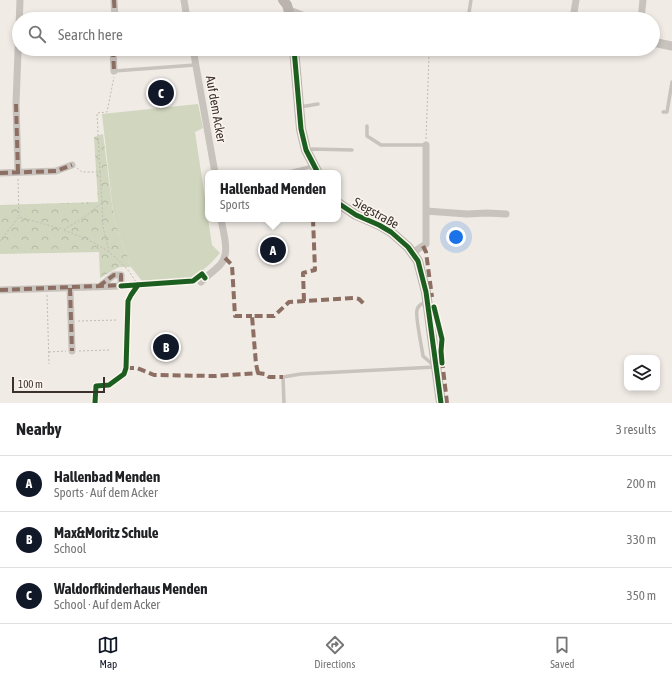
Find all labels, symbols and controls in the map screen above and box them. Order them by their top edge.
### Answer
search box [12,12,660,56]
icon: search [26,23,48,45]
text: Search here [58,26,123,43]
street label: Auf dem Acker [203,74,229,144]
pin: C [148,78,174,108]
popup [205,170,341,222]
text: Hallenbad Menden [220,180,326,197]
street label: Siegstraße [351,194,402,232]
text: Sports [220,197,250,212]
your location [446,227,466,247]
pin: A [260,235,286,265]
pin: B [153,332,179,362]
map controls [624,355,660,391]
button: layers [624,355,660,391]
scale bar [12,375,105,394]
text: 100 m [18,378,43,390]
text: Nearby [16,419,62,439]
text: 3 results [616,422,656,437]
text: Hallenbad Menden [54,468,160,485]
text: A [26,476,32,491]
text: 200 m [627,476,656,491]
text: Sports · Auf dem Acker [54,485,158,500]
text: Max&Moritz Schule [54,524,159,541]
text: B [26,532,32,547]
text: 330 m [627,532,656,547]
text: School [54,541,86,556]
text: Waldorfkinderhaus Menden [54,580,208,597]
text: C [26,588,32,603]
text: 350 m [627,588,656,603]
text: School · Auf dem Acker [54,597,160,612]
tab: Map [97,634,119,670]
tab: Directions [314,634,355,670]
tab: Saved [550,634,575,670]

